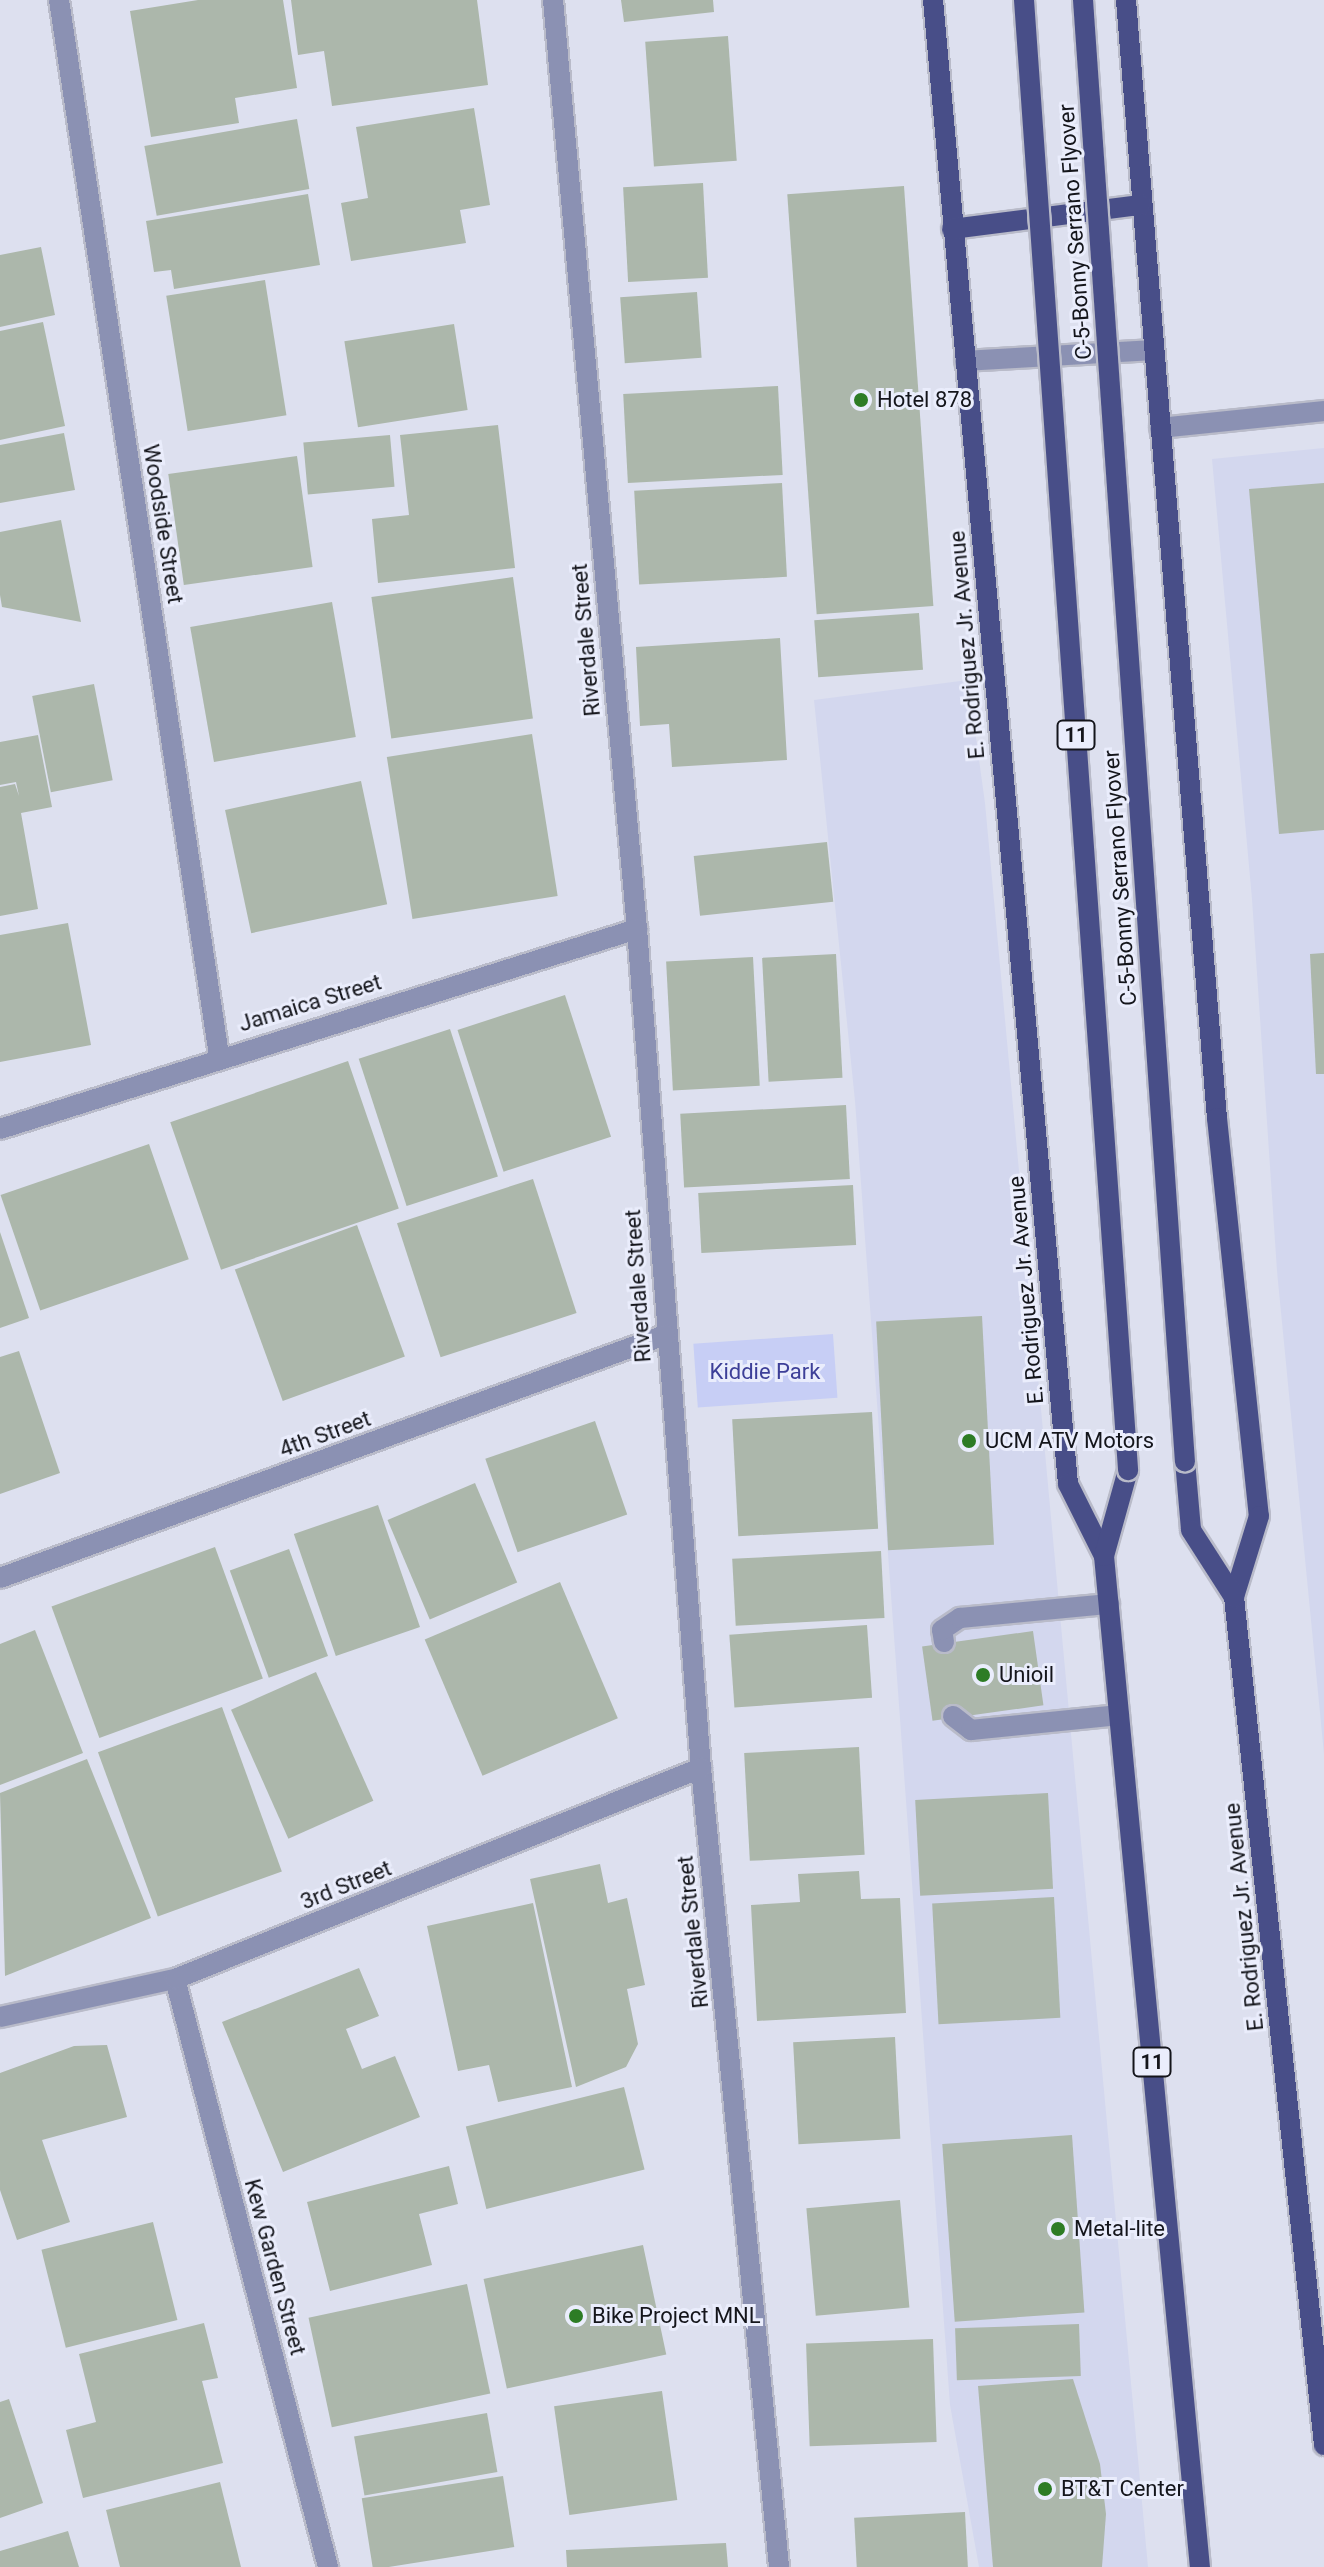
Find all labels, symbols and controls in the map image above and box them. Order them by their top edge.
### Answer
street label: C-5-Bonny Serrano Flyover [1053,103,1097,361]
place label: Hotel 878 [877,387,972,413]
marker: Hotel 878 [852,391,870,409]
street label: Woodside Street [137,442,189,606]
street label: E. Rodriguez Jr. Avenue [944,530,990,760]
street label: Riverdale Street [566,563,606,717]
road number: 11 [1056,719,1096,751]
street label: C-5-Bonny Serrano Flyover [1098,749,1142,1007]
street label: Jamaica Street [236,969,384,1037]
street label: E. Rodriguez Jr. Avenue [1003,1175,1049,1405]
street label: Riverdale Street [619,1209,657,1363]
park label: Kiddie Park [710,1359,820,1385]
street label: 4th Street [276,1405,374,1463]
place label: UCM ATV Motors [985,1428,1154,1454]
marker: UCM ATV Motors [960,1432,978,1450]
place label: Unioil [999,1662,1054,1688]
marker: Unioil [974,1666,992,1684]
street label: E. Rodriguez Jr. Avenue [1219,1802,1269,2032]
street label: Riverdale Street [672,1854,714,2010]
street label: 3rd Street [297,1855,395,1915]
road number: 11 [1132,2046,1172,2078]
street label: Kew Garden Street [239,2176,311,2358]
place label: Metal-lite [1074,2216,1165,2242]
marker: Metal-lite [1049,2220,1067,2238]
place label: Bike Project MNL [592,2303,761,2329]
marker: Bike Project MNL [567,2307,585,2325]
place label: BT&T Center [1061,2476,1184,2502]
marker: BT&T Center [1036,2480,1054,2498]

